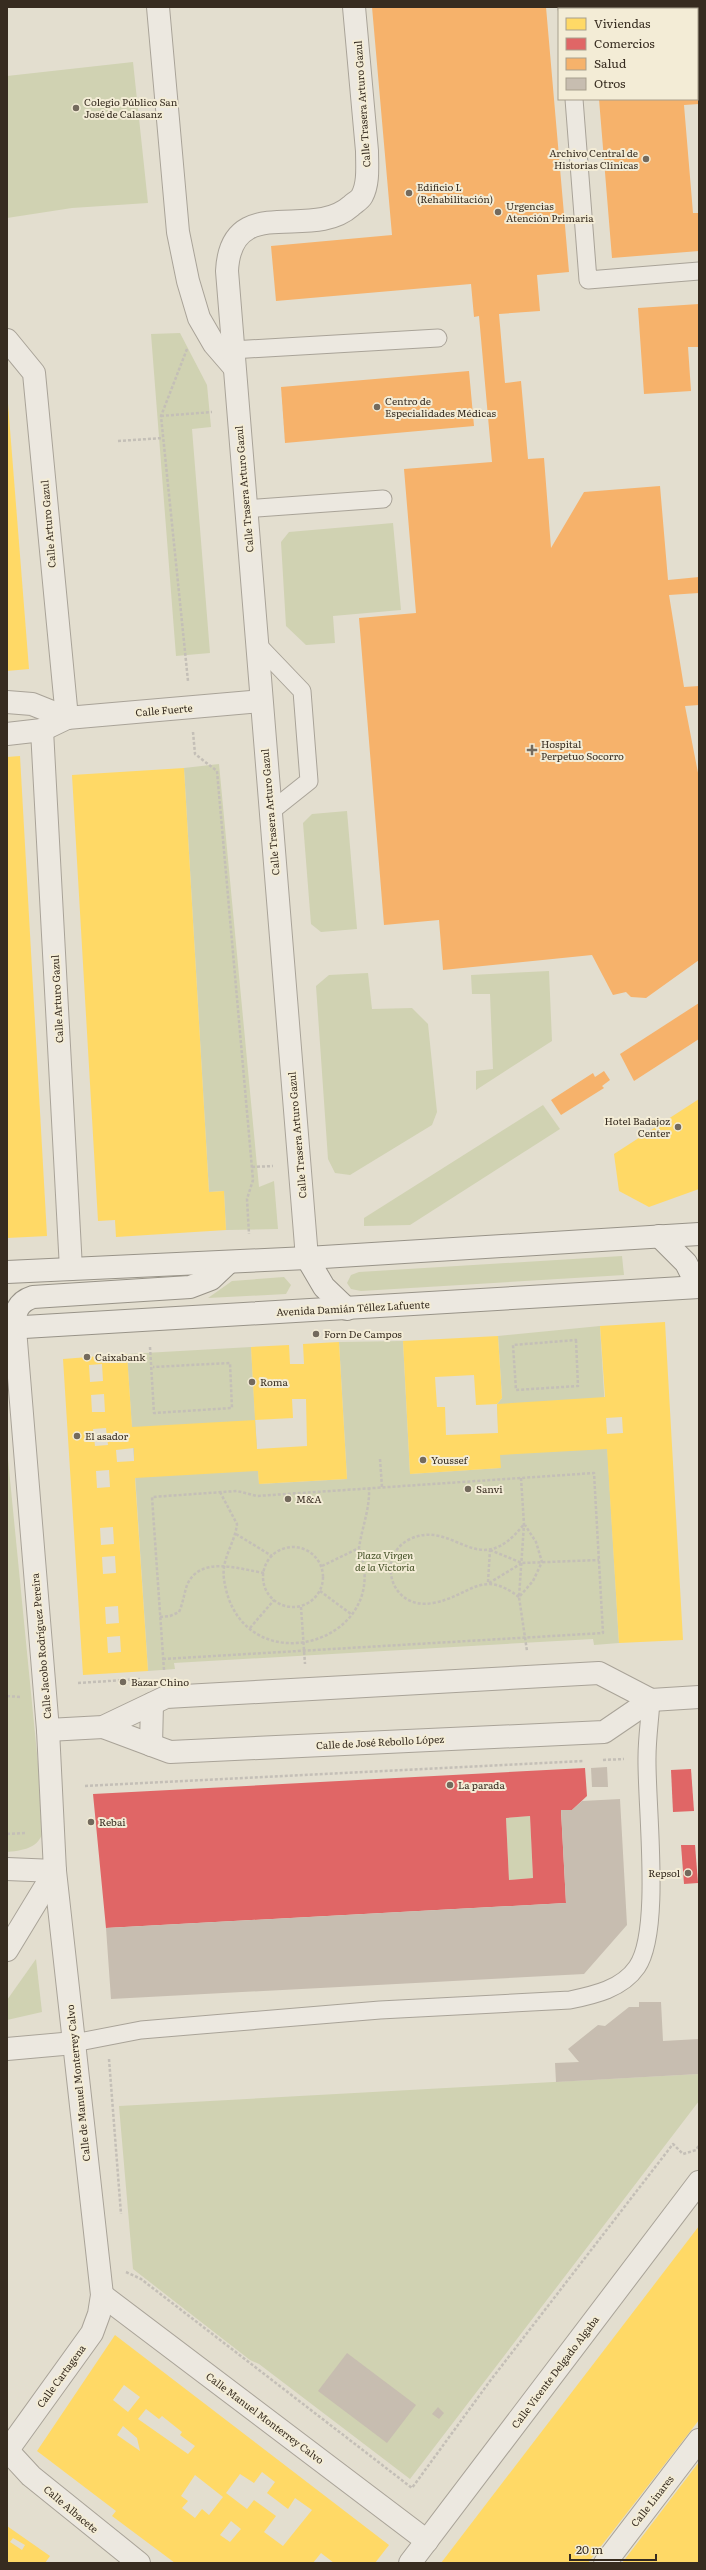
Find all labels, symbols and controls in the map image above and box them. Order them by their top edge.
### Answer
legend [558,8,698,100]
text: Viviendas [594,14,651,32]
text: Comercios [594,34,655,52]
street label: Calle Trasera Arturo Gazul [350,39,373,168]
text: Salud [594,54,627,72]
text: Otros [594,74,626,92]
place label: Colegio Público San José de Calasanz [84,94,178,121]
marker: Colegio Público San José de Calasanz [71,103,81,113]
place label: Archivo Central de Historias Clínicas [549,145,638,172]
marker: Archivo Central de Historias Clínicas [641,154,651,164]
place label: Edificio L (Rehabilitación) [417,179,493,206]
marker: Edificio L (Rehabilitación) [404,188,414,198]
place label: Urgencias Atención Primaria [506,198,594,225]
marker: Urgencias Atención Primaria [493,207,503,217]
place label: Centro de Especialidades Médicas [385,393,496,420]
marker: Centro de Especialidades Médicas [372,402,382,412]
street label: Calle Trasera Arturo Gazul [230,424,257,553]
street label: Calle Arturo Gazul [36,479,59,569]
street label: Calle Fuerte [135,700,193,719]
place label: Hospital Perpetuo Socorro [541,736,624,763]
marker: Hospital Perpetuo Socorro [526,744,538,756]
street label: Calle Trasera Arturo Gazul [256,747,283,876]
street label: Calle Arturo Gazul [47,954,66,1043]
street label: Calle Trasera Arturo Gazul [283,1070,310,1199]
place label: Hotel Badajoz Center [605,1113,670,1140]
marker: Hotel Badajoz Center [673,1122,683,1132]
street label: Avenida Damián Téllez Lafuente [276,1296,430,1319]
place label: Forn De Campos [324,1326,402,1341]
marker: Forn De Campos [311,1329,321,1339]
place label: Caixabank [95,1349,146,1364]
marker: Caixabank [82,1352,92,1362]
place label: Roma [260,1374,288,1389]
marker: Roma [247,1377,257,1387]
place label: El asador [85,1428,129,1443]
marker: El asador [72,1431,82,1441]
place label: Youssef [431,1452,469,1467]
marker: Youssef [418,1455,428,1465]
place label: Sanvi [476,1481,503,1496]
marker: Sanvi [463,1484,473,1494]
place label: M&A [296,1491,322,1506]
marker: M&A [283,1494,293,1504]
park label: Plaza Virgen de la Victoria [355,1547,415,1574]
street label: Calle Jacobo Rodríguez Pereira [27,1572,54,1720]
place label: Bazar Chino [131,1674,189,1689]
marker: Bazar Chino [118,1677,128,1687]
street label: Calle de José Rebollo López [316,1731,445,1752]
place label: La parada [458,1777,505,1792]
marker: La parada [445,1780,455,1790]
place label: Rebai [99,1814,126,1829]
marker: Rebai [86,1817,96,1827]
place label: Repsol [648,1865,681,1880]
marker: Repsol [683,1868,693,1878]
street label: Calle de Manuel Monterrey Calvo [62,2004,93,2162]
street label: Calle Vicente Delgado Algaba [507,2312,602,2431]
street label: Calle Cartagena [33,2341,89,2410]
street label: Calle Manuel Monterrey Calvo [203,2368,328,2467]
street label: Calle Linares [627,2471,677,2530]
street label: Calle Albacete [41,2481,102,2536]
scale bar [570,2536,656,2562]
text: 20 m [576,2540,603,2558]

